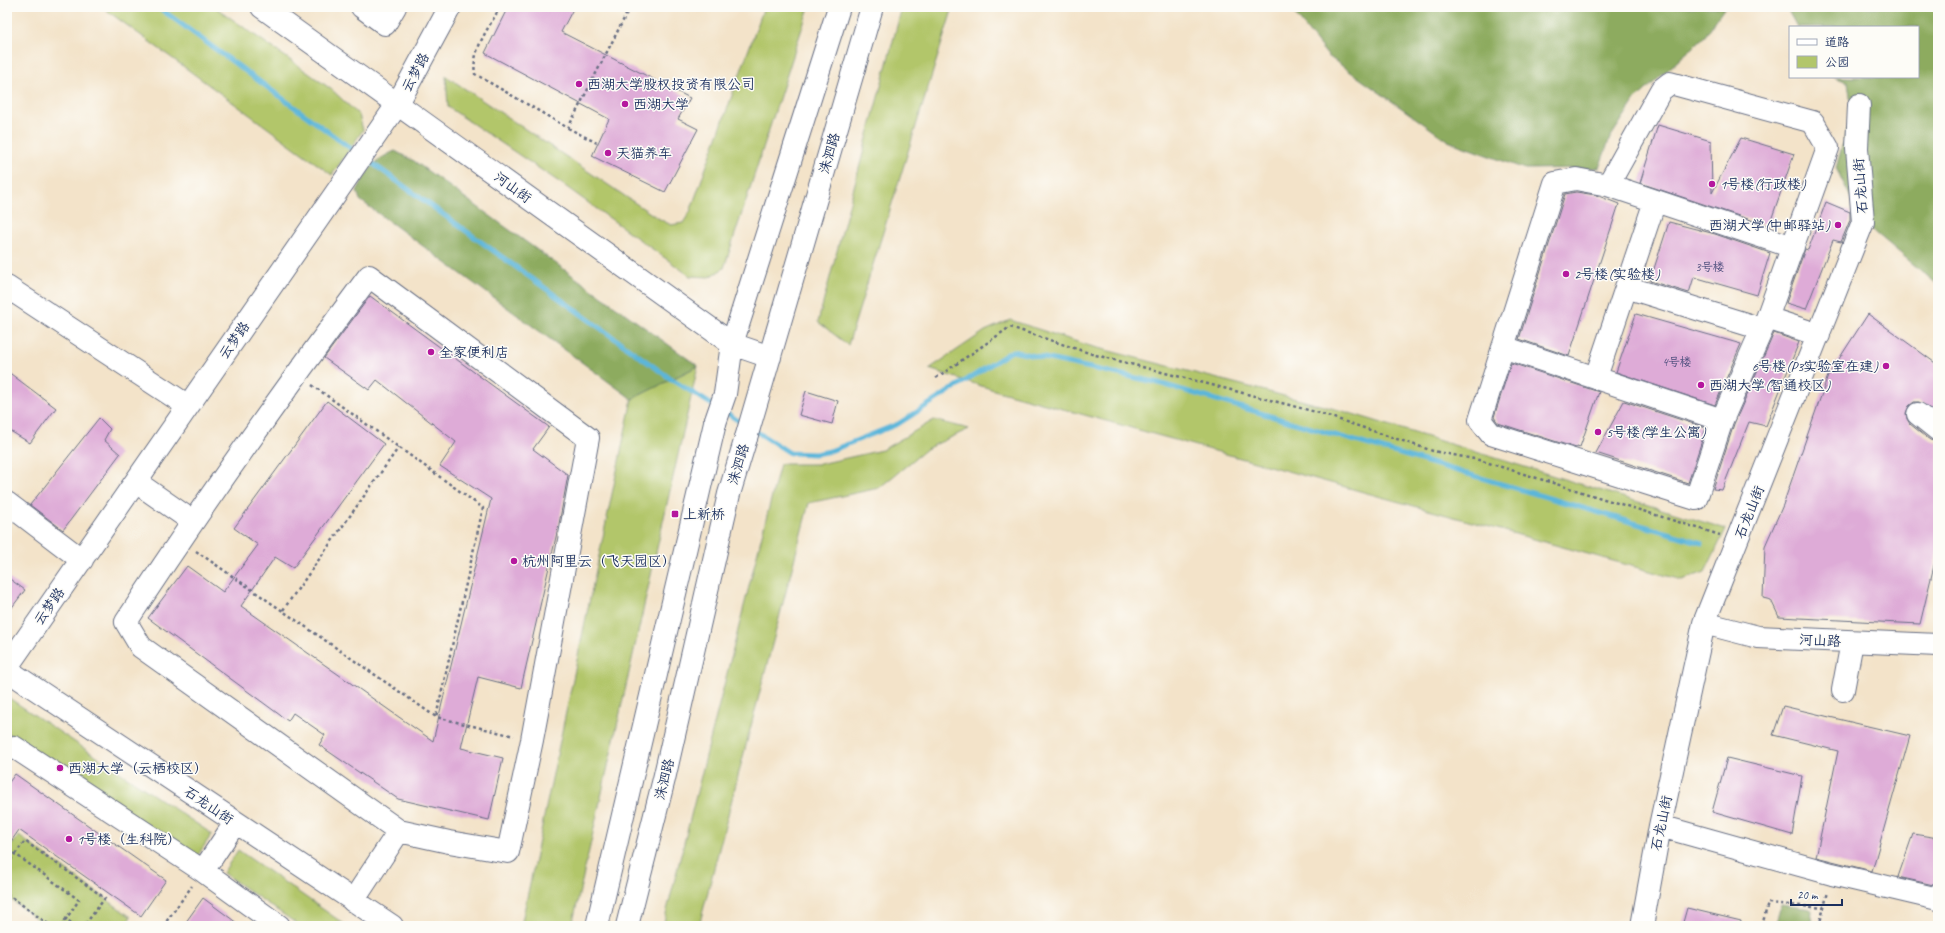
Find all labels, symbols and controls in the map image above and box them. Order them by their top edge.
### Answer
legend [1789,26,1919,78]
text: 道路 [1825,34,1849,50]
street label: 云梦路 [398,50,433,95]
text: 公园 [1825,54,1849,70]
place label: 西湖大学股权投资有限公司 [587,76,755,93]
marker: 西湖大学股权投资有限公司 [574,79,584,89]
place label: 西湖大学 [633,96,689,113]
marker: 西湖大学 [620,99,630,109]
street label: 洙泗路 [816,131,843,176]
place label: 天猫养车 [616,145,672,162]
marker: 天猫养车 [603,148,613,158]
street label: 石龙山街 [1850,157,1871,214]
street label: 河山街 [491,168,535,207]
place label: 1号楼(行政楼) [1720,176,1807,193]
marker: 1号楼(行政楼) [1707,179,1717,189]
place label: 西湖大学(中邮驿站) [1709,217,1831,234]
marker: 西湖大学(中邮驿站) [1833,220,1843,230]
house number: 3号楼 [1695,259,1725,275]
place label: 2号楼(实验楼) [1574,266,1661,283]
marker: 2号楼(实验楼) [1561,269,1571,279]
street label: 云梦路 [215,318,253,362]
place label: 全家便利店 [439,344,509,361]
marker: 全家便利店 [426,347,436,357]
house number: 4号楼 [1662,354,1692,370]
place label: 6号楼(P3实验室在建) [1752,358,1879,375]
marker: 6号楼(P3实验室在建) [1881,361,1891,371]
place label: 西湖大学(智通校区) [1709,377,1832,394]
marker: 西湖大学(智通校区) [1696,380,1706,390]
place label: 5号楼(学生公寓) [1606,424,1707,441]
marker: 5号楼(学生公寓) [1593,427,1603,437]
street label: 洙泗路 [724,442,753,487]
street label: 石龙山街 [1731,483,1768,541]
place label: 上新桥 [683,506,725,523]
marker: 上新桥 [670,509,680,519]
place label: 杭州阿里云（飞天园区） [522,553,676,570]
marker: 杭州阿里云（飞天园区） [509,556,519,566]
street label: 云梦路 [30,584,68,628]
street label: 河山路 [1799,631,1841,650]
street label: 洙泗路 [651,757,678,802]
place label: 西湖大学（云栖校区） [68,760,208,777]
marker: 西湖大学（云栖校区） [55,763,65,773]
street label: 石龙山街 [181,783,237,828]
street label: 石龙山街 [1647,794,1676,852]
place label: 1号楼（生科院） [77,831,181,848]
marker: 1号楼（生科院） [64,834,74,844]
scale bar [1791,881,1842,907]
text: 20 m [1797,887,1819,903]

